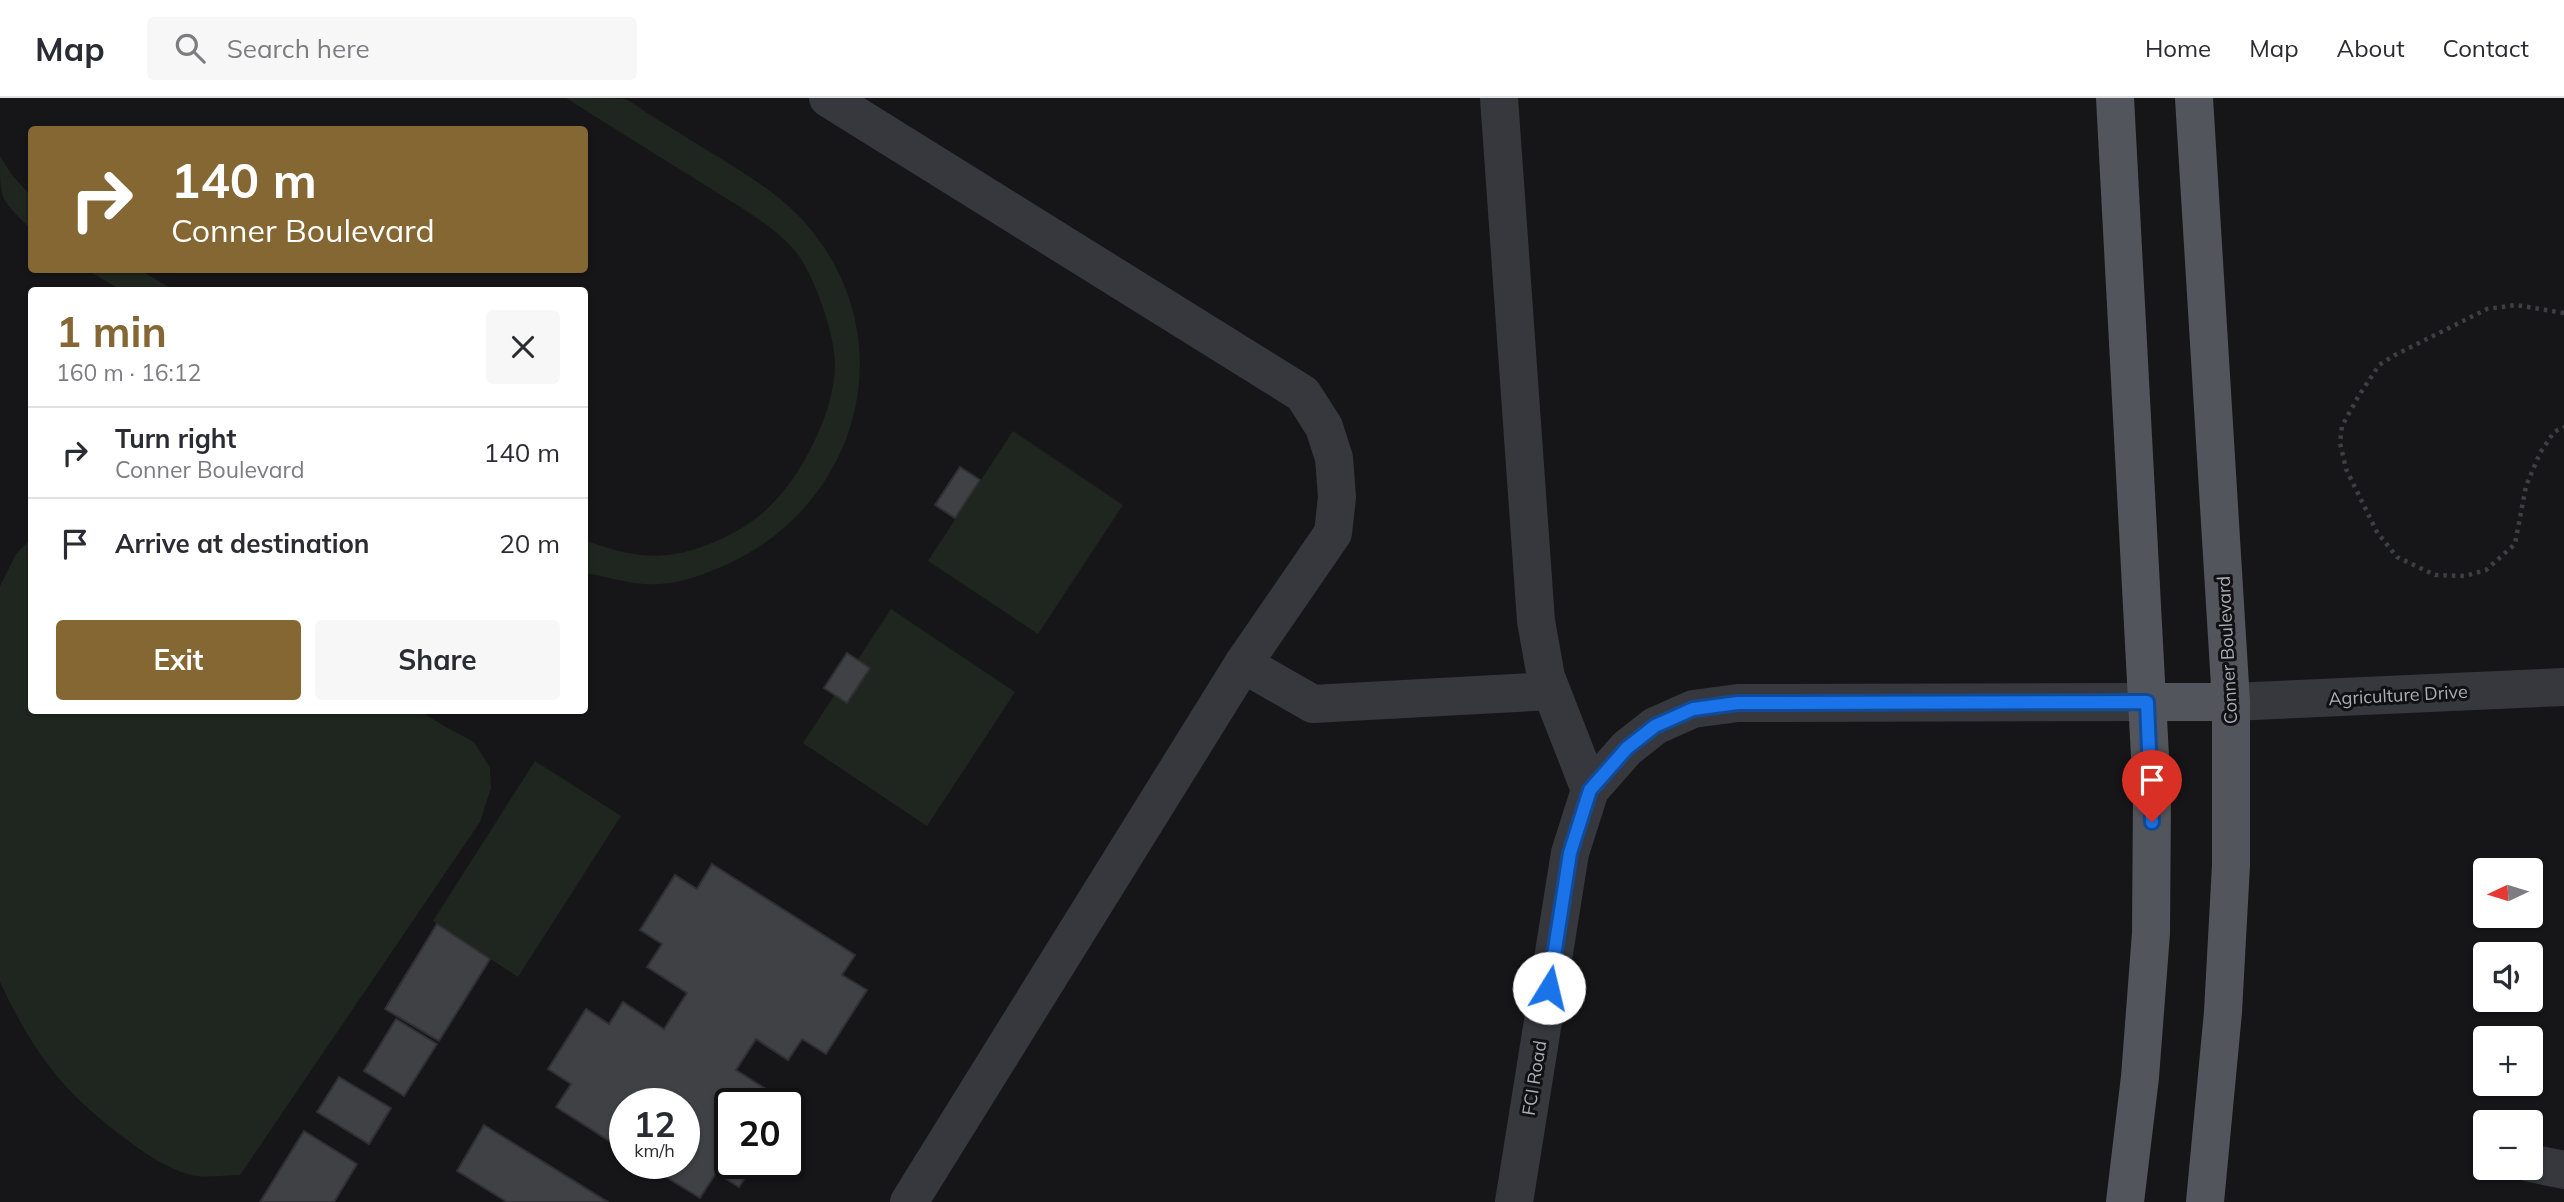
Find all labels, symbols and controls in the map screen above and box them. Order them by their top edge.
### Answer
search box [147,17,637,80]
text: Map [35,28,105,69]
icon: search [171,29,209,67]
text: Search here [227,32,370,65]
text: Home [2145,33,2211,63]
text: Map [2249,33,2299,63]
text: About [2337,33,2405,63]
text: Contact [2443,33,2529,63]
text: 140 m [171,149,317,210]
icon: right [56,154,147,245]
text: Conner Boulevard [171,210,435,250]
text: 1 min [56,305,167,358]
button: close [486,310,560,384]
text: 160 m · 16:12 [56,358,201,387]
text: Turn right [115,422,236,455]
icon: right [56,434,94,472]
text: 140 m [484,436,560,469]
text: Conner Boulevard [115,455,305,484]
icon: arrive [56,525,94,563]
text: Arrive at destination [115,527,370,560]
text: 20 m [499,527,560,560]
street label: Conner Boulevard [2212,575,2242,725]
button: Exit [56,620,301,700]
button: Share [315,620,560,700]
street label: Agriculture Drive [2328,680,2468,710]
pin [2122,750,2182,822]
icon: arrive [2133,761,2171,799]
north arrow [2473,858,2543,928]
map controls [2473,858,2543,1180]
button: sound [2473,942,2543,1012]
position arrow [1512,951,1586,1025]
button: + [2473,1026,2543,1096]
street label: FCI Road [1517,1039,1551,1117]
speed limit sign: 20 [714,1088,805,1179]
text: 12 [633,1102,676,1146]
button: − [2473,1110,2543,1180]
text: km/h [634,1139,675,1162]

